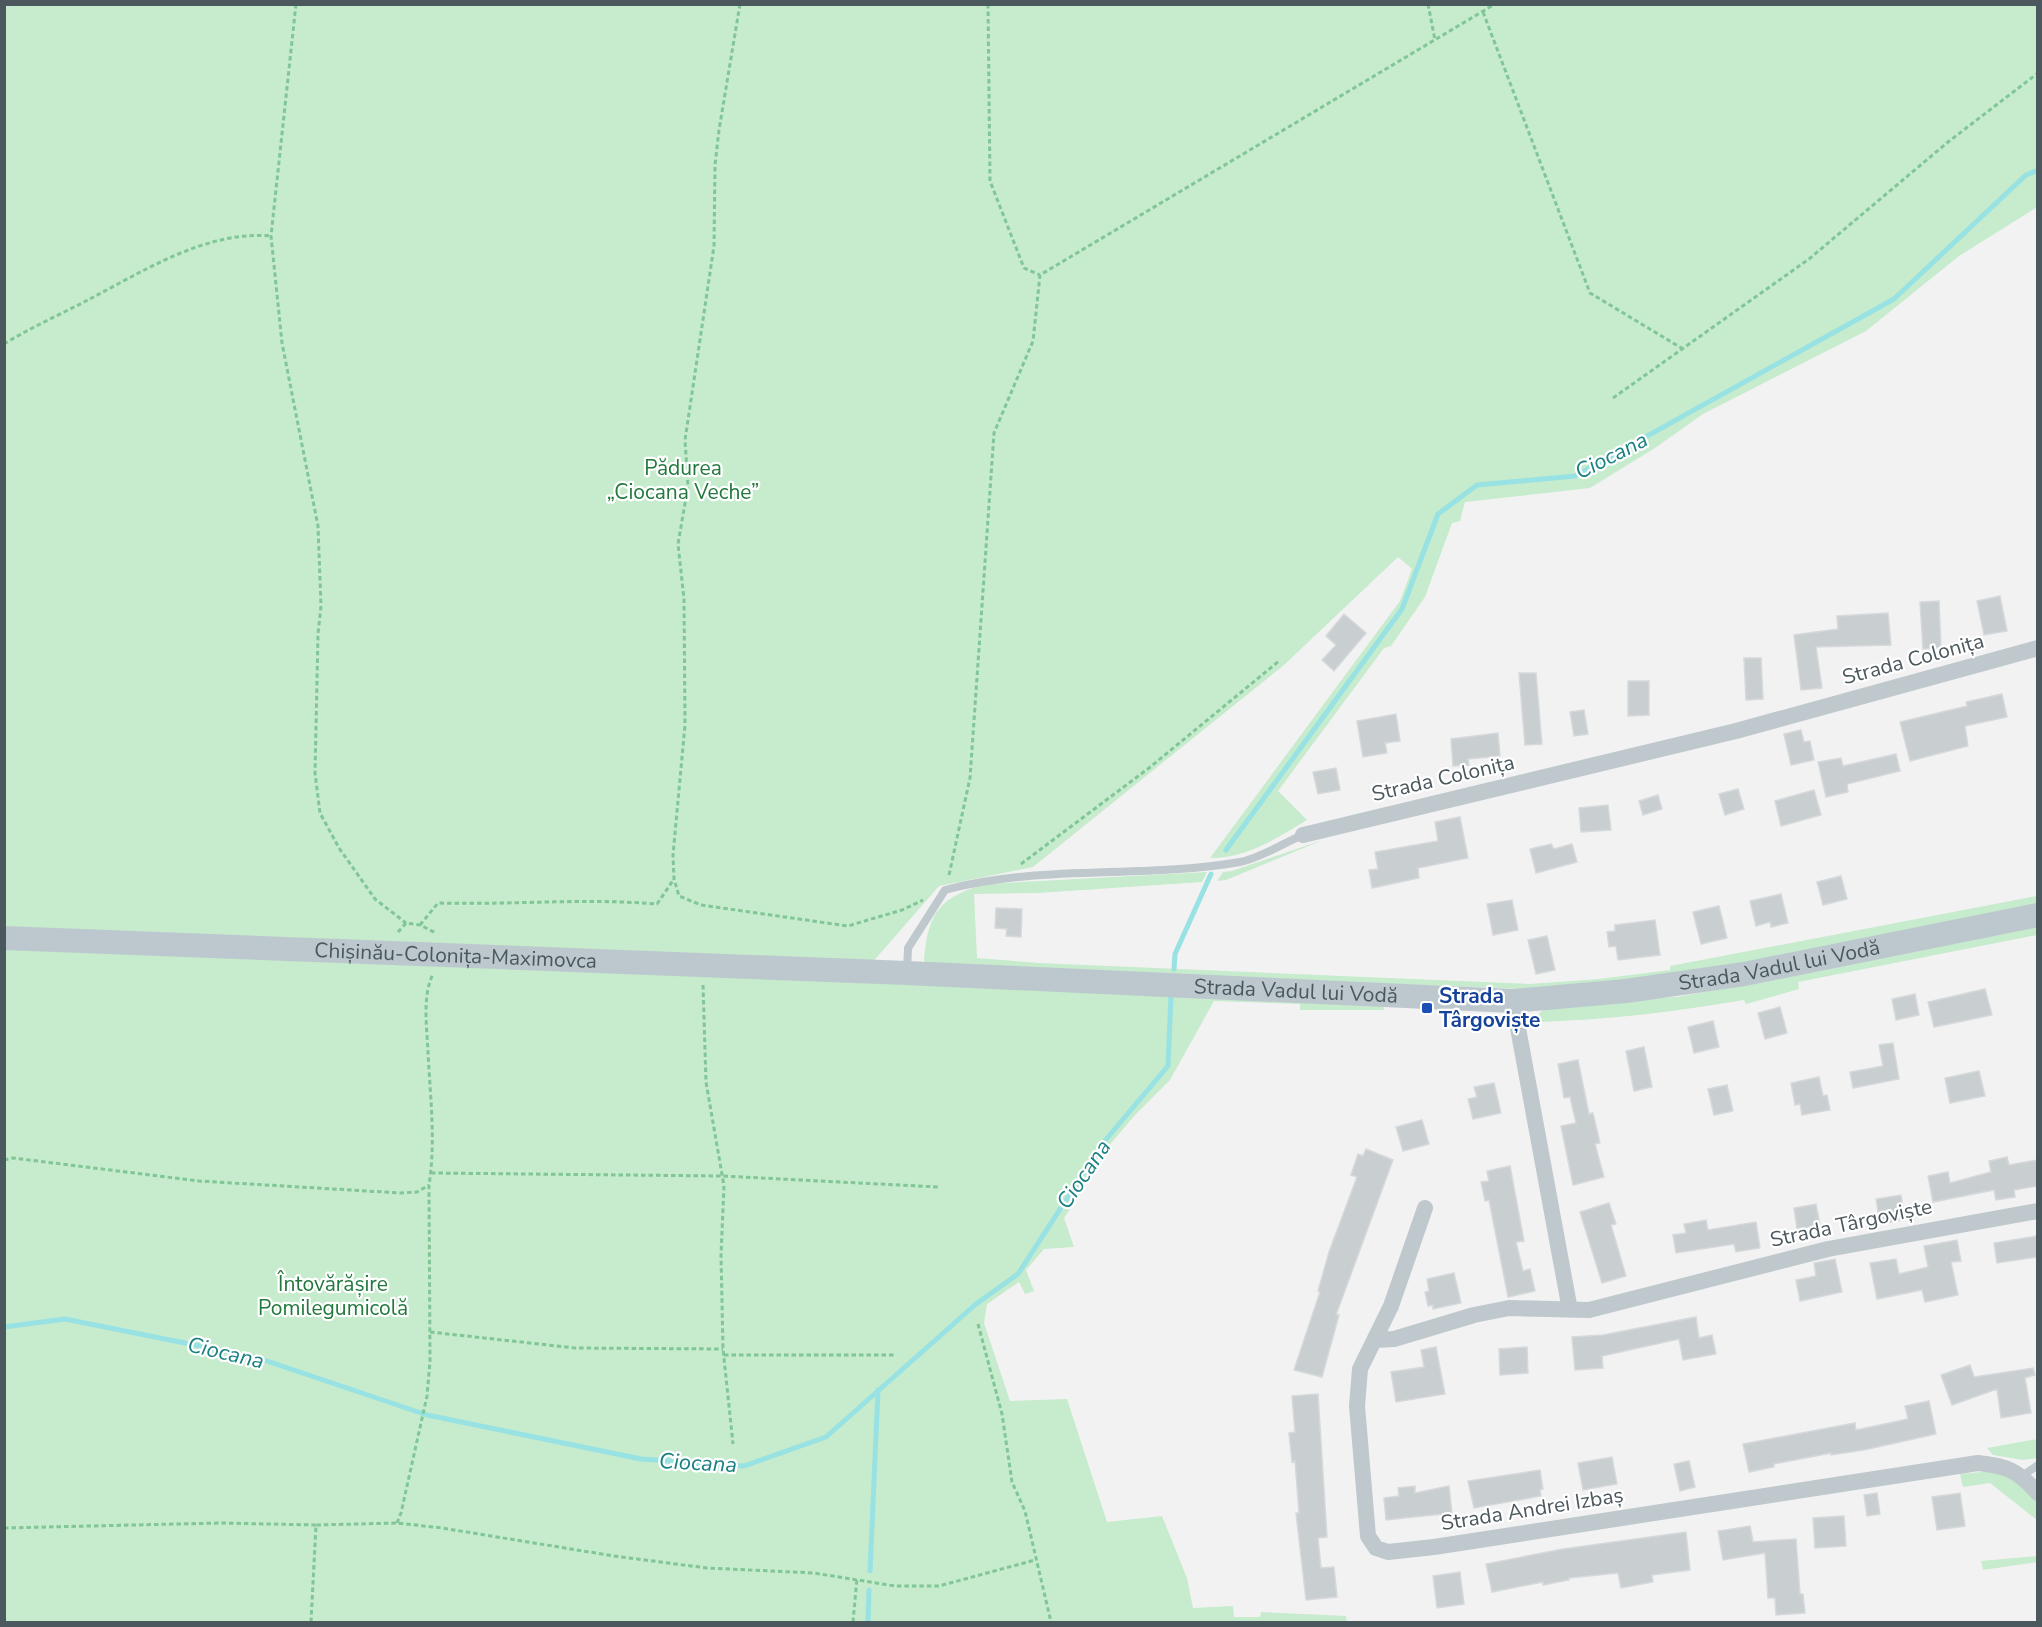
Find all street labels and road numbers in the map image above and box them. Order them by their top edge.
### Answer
street label: Strada Colonița [1839,627,1987,691]
street label: Strada Colonița [1369,748,1517,808]
street label: Strada Vadul lui Vodă [1677,933,1882,997]
street label: Chișinău-Colonița-Maximovca [314,936,598,975]
street label: Strada Vadul lui Vodă [1193,972,1399,1010]
street label: Strada Târgoviște [1767,1192,1935,1254]
street label: Strada Andrei Izbaș [1439,1481,1625,1537]

